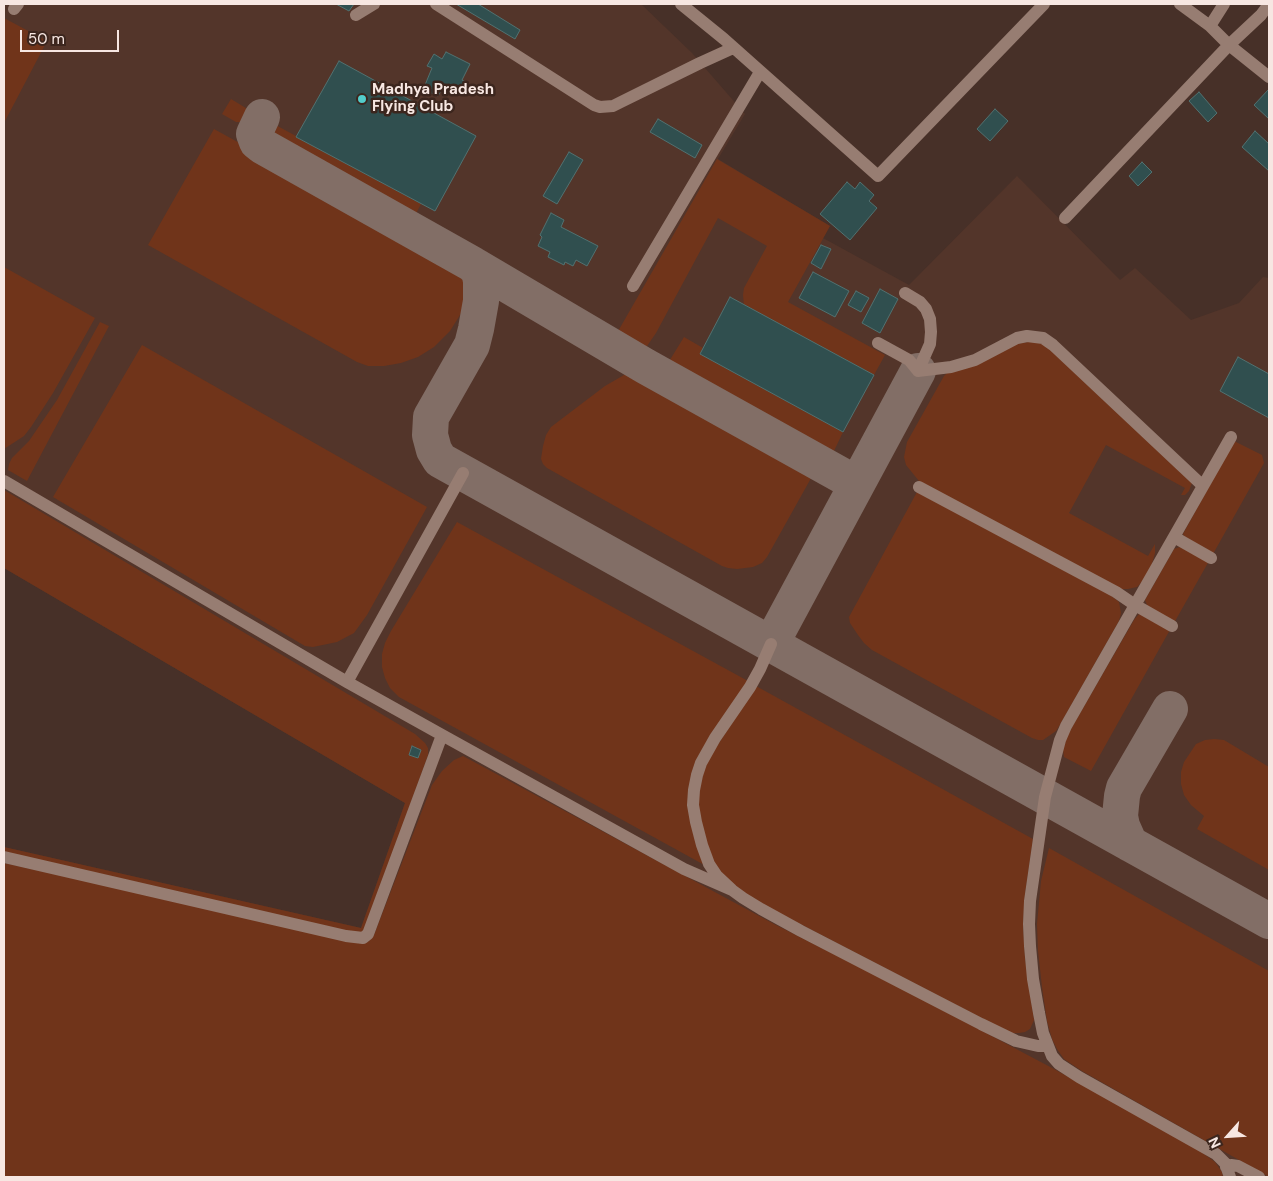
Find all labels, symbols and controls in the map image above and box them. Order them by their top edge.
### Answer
scale bar [22,20,121,52]
text: 50 m [28,29,65,49]
place label: Madhya Pradesh Flying Club [372,81,494,116]
marker: Madhya Pradesh Flying Club [356,93,368,105]
north arrow [1203,1111,1253,1161]
text: N [1204,1134,1225,1151]

